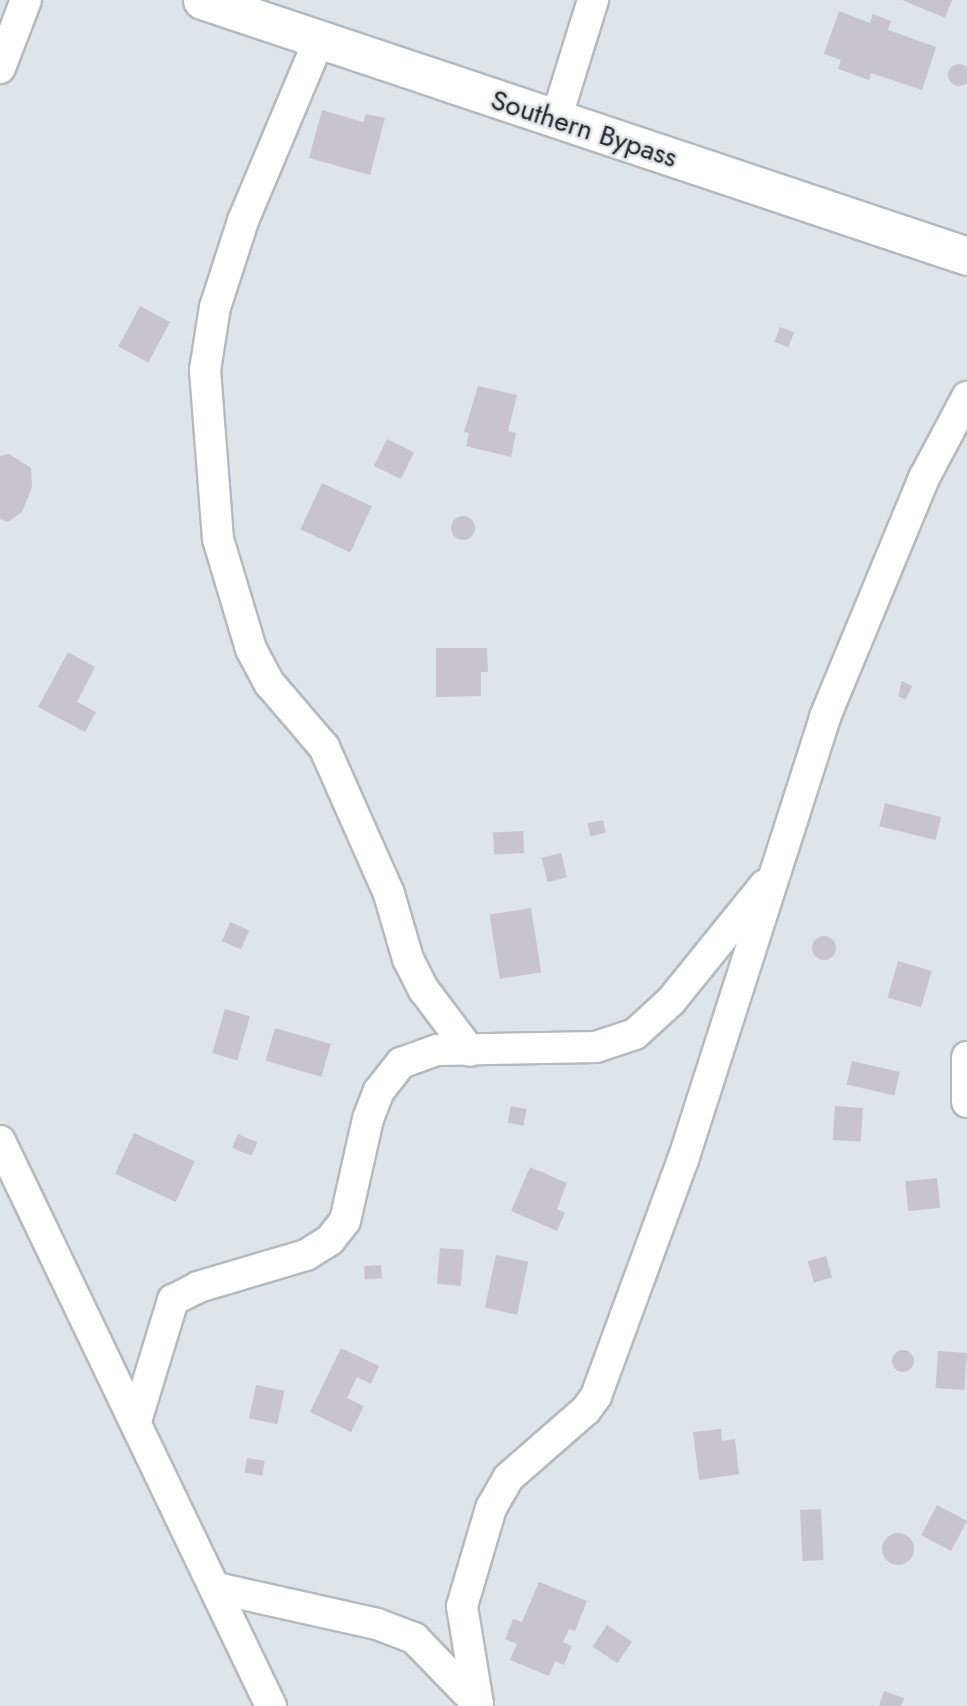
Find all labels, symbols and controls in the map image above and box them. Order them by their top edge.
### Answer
street label: Southern Bypass [487,83,681,175]

